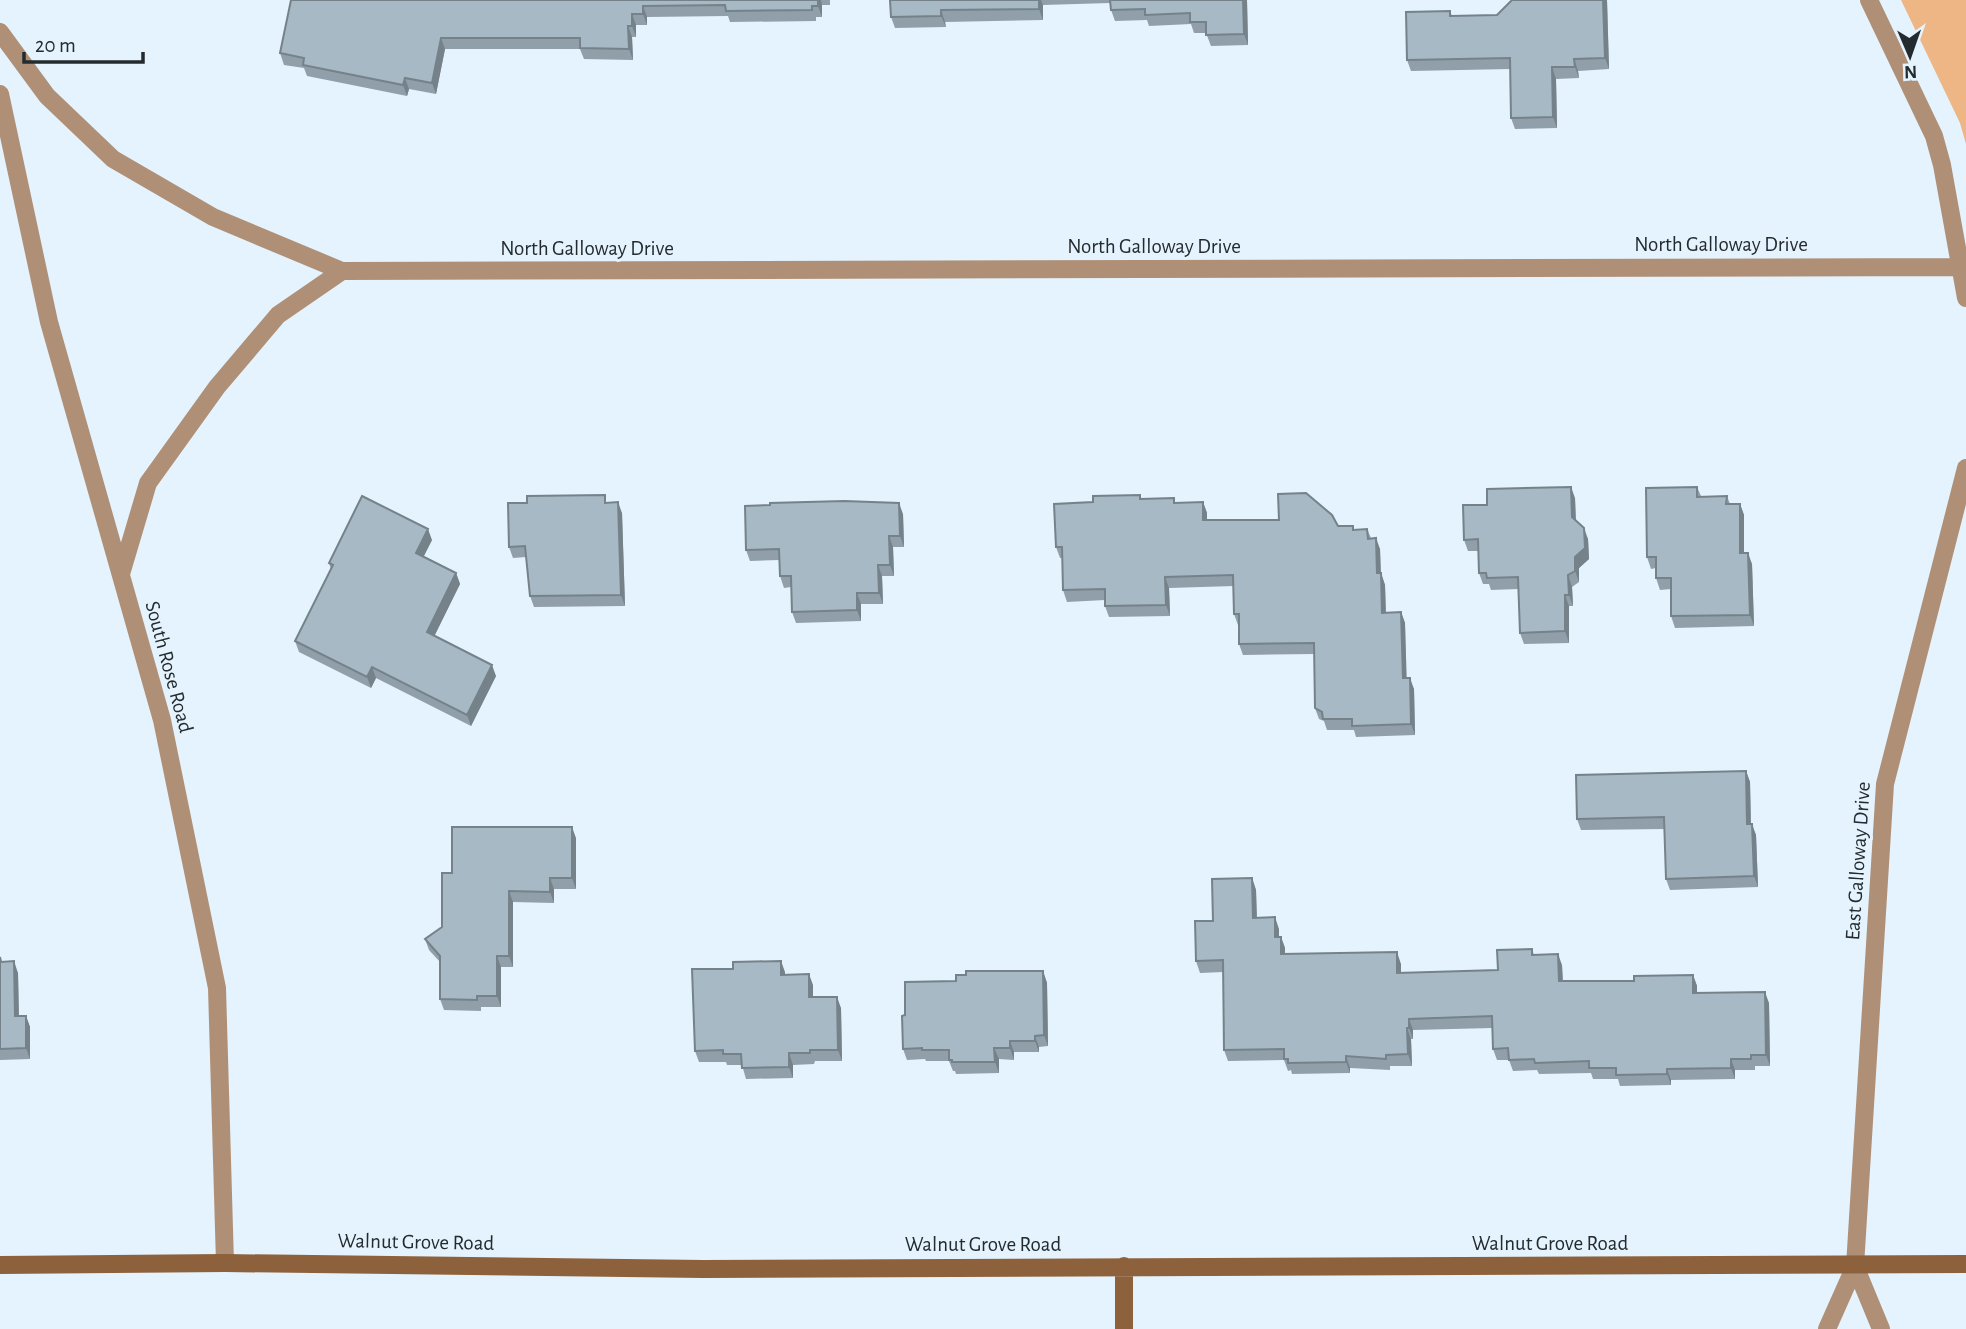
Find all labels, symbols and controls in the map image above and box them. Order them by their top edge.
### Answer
scale bar [24,21,144,65]
north arrow [1875,21,1945,91]
text: 20 m [35,35,76,56]
text: N [1904,62,1917,81]
street label: North Galloway Drive [1634,234,1808,255]
street label: North Galloway Drive [1067,236,1241,257]
street label: North Galloway Drive [500,238,674,259]
street label: South Rose Road [141,599,197,735]
street label: East Galloway Drive [1842,781,1874,941]
street label: Walnut Grove Road [337,1230,495,1254]
street label: Walnut Grove Road [1472,1233,1628,1254]
street label: Walnut Grove Road [905,1234,1061,1255]

